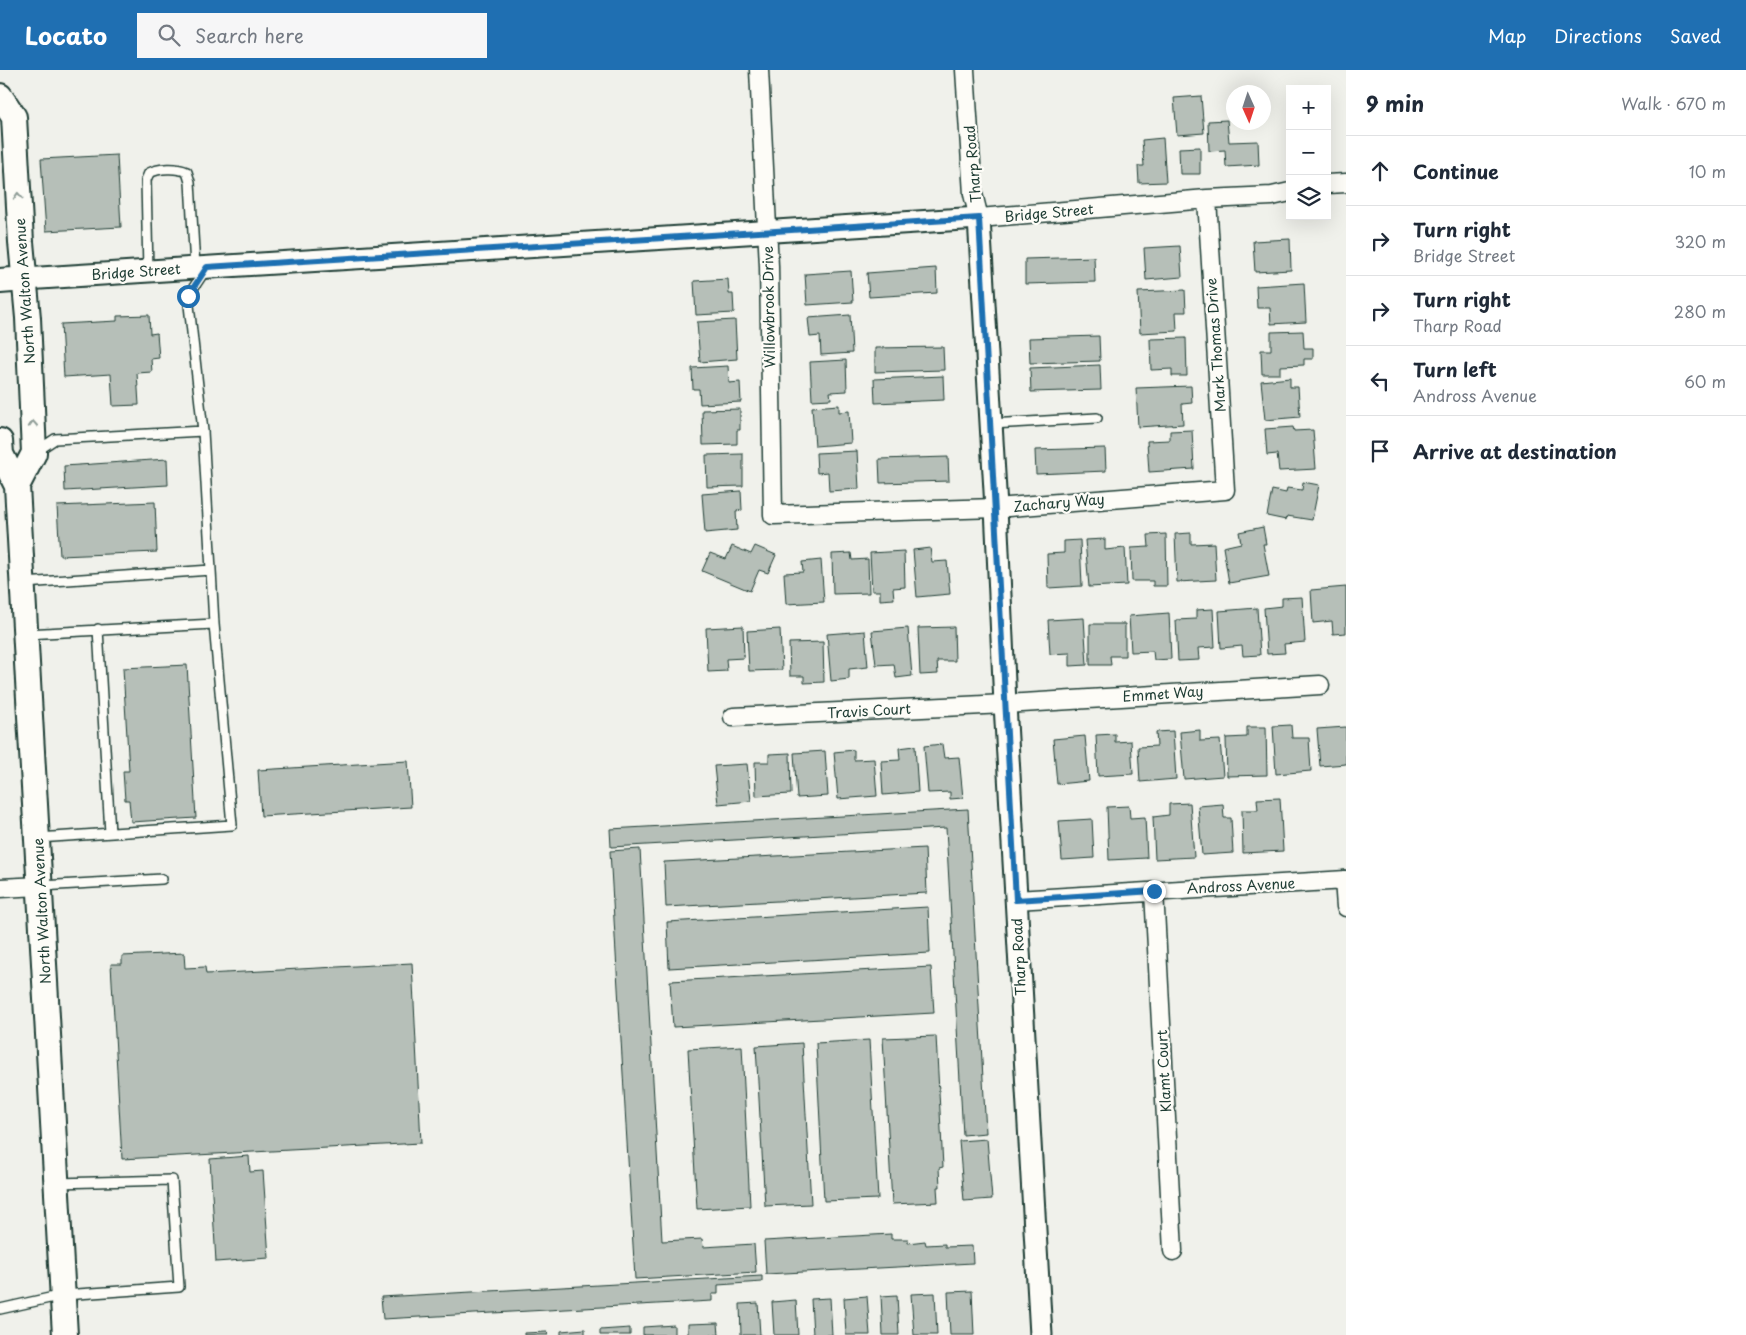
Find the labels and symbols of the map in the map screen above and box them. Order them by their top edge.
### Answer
north arrow [1226,85,1271,130]
street label: Tharp Road [959,124,986,204]
one-way arrow [13,192,24,200]
street label: Bridge Street [1003,198,1095,227]
street label: North Walton Avenue [9,217,40,365]
street label: Willowbrook Drive [757,246,780,368]
street label: Bridge Street [91,258,182,285]
street label: Mark Thomas Drive [1200,277,1231,413]
route start [177,285,200,308]
one-way arrow [28,420,39,428]
street label: Zachary Way [1012,488,1106,517]
street label: Emmet Way [1122,680,1204,707]
street label: Travis Court [827,698,912,723]
street label: North Walton Avenue [27,837,56,985]
street label: Andross Avenue [1186,872,1296,899]
route end [1143,880,1166,903]
street label: Tharp Road [1006,918,1031,996]
street label: Klamt Court [1151,1029,1176,1113]

